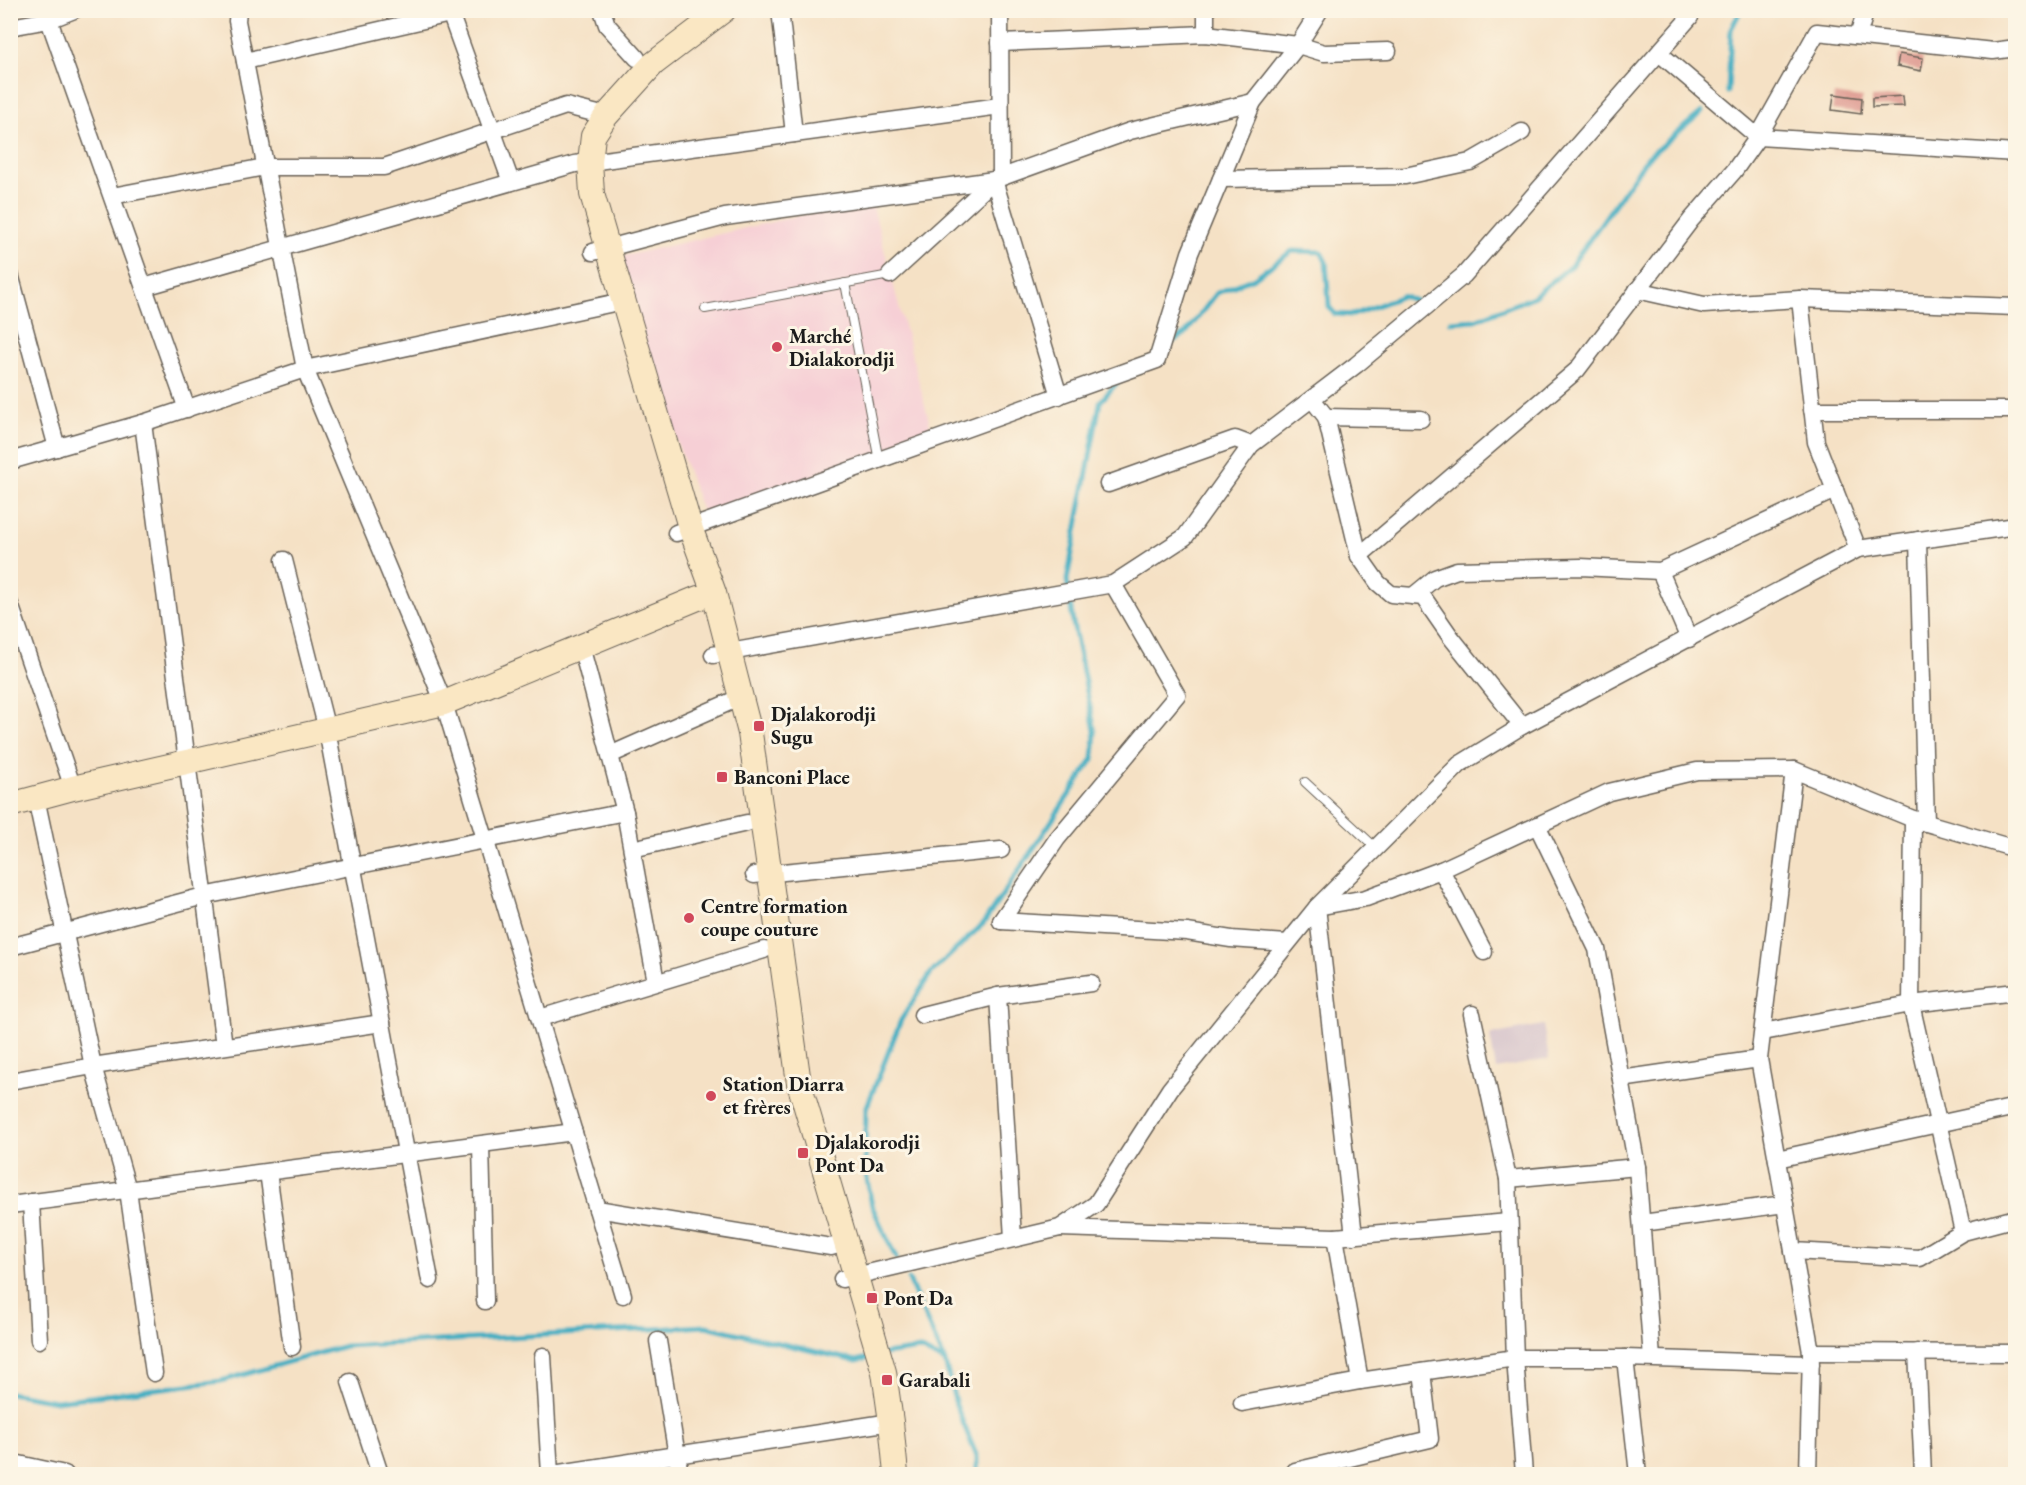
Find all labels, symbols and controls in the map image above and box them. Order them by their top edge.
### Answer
place label: Marché Dialakorodji [789,323,894,372]
marker: Marché Dialakorodji [770,340,784,354]
place label: Djalakorodji Sugu [771,701,876,750]
marker: Djalakorodji Sugu [752,719,766,733]
place label: Banconi Place [734,764,850,790]
marker: Banconi Place [715,770,729,784]
place label: Centre formation coupe couture [701,893,848,942]
marker: Centre formation coupe couture [682,911,696,925]
place label: Station Diarra et frères [723,1071,844,1120]
marker: Station Diarra et frères [704,1089,718,1103]
place label: Djalakorodji Pont Da [815,1129,920,1178]
marker: Djalakorodji Pont Da [796,1146,810,1160]
place label: Pont Da [884,1285,953,1311]
marker: Pont Da [865,1291,879,1305]
place label: Garabali [899,1367,970,1393]
marker: Garabali [880,1373,894,1387]

